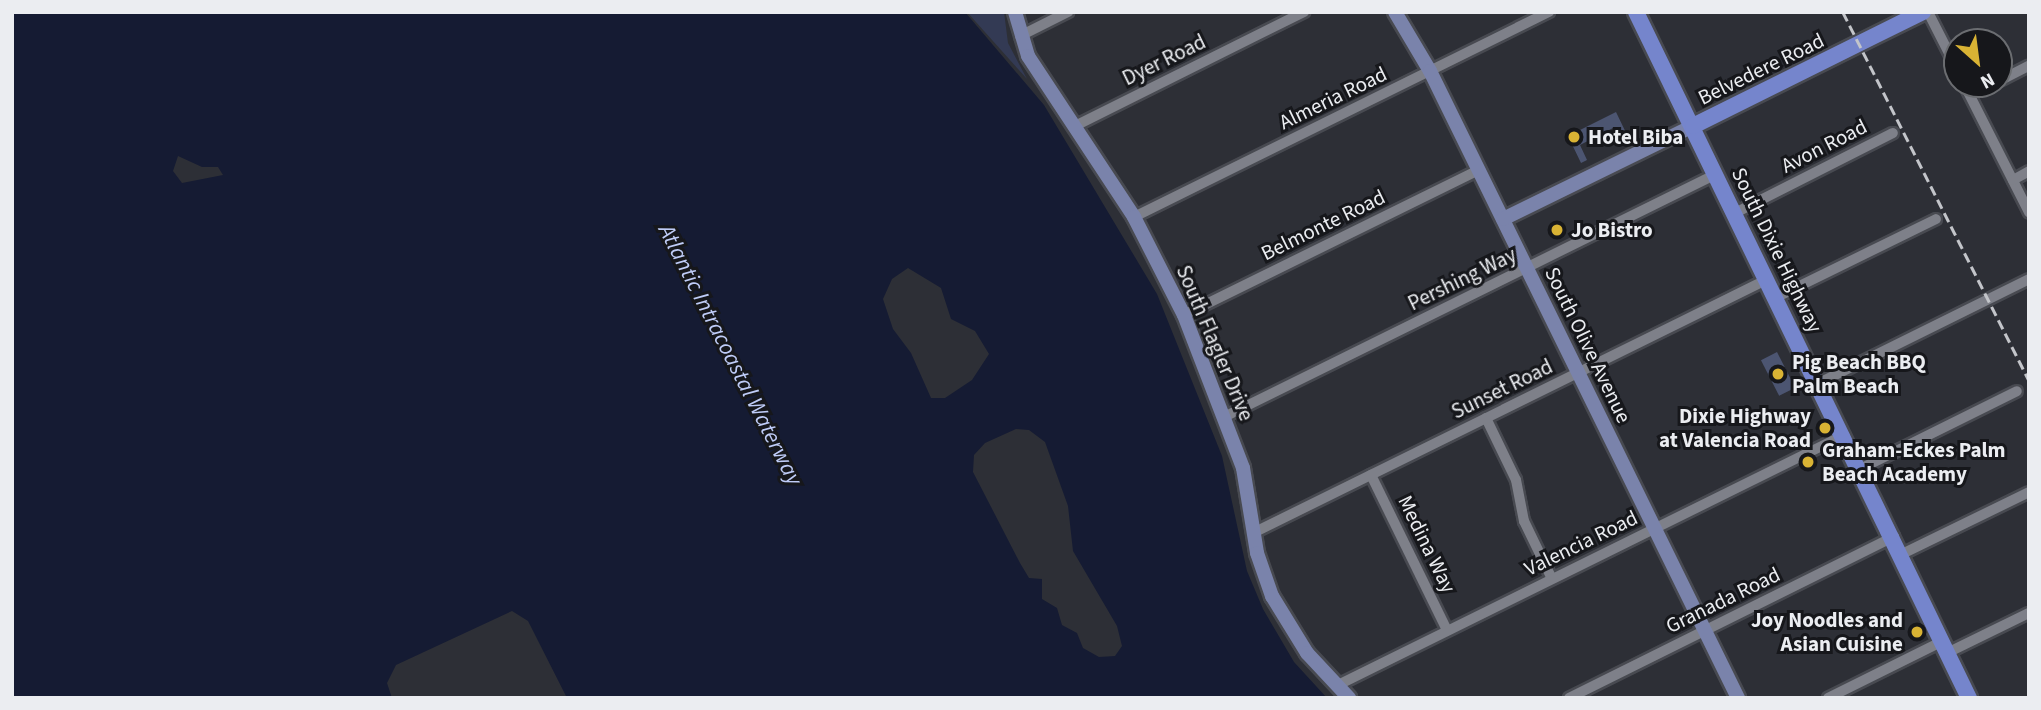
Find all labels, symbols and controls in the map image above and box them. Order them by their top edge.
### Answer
street label: Belvedere Road [1694,28,1828,110]
north arrow [1943,28,2013,98]
street label: Dyer Road [1118,29,1210,91]
street label: Almeria Road [1275,61,1391,135]
text: N [1975,65,1999,95]
street label: Avon Road [1777,114,1871,178]
place label: Hotel Biba [1588,124,1683,150]
marker: Hotel Biba [1566,129,1582,145]
street label: South Dixie Highway [1726,164,1828,336]
street label: Belmonte Road [1257,184,1389,266]
place label: Jo Bistro [1571,217,1653,243]
water label: Atlantic Intracoastal Waterway [652,220,808,490]
marker: Jo Bistro [1549,222,1565,238]
street label: Pershing Way [1404,242,1520,316]
street label: South Flagler Drive [1171,261,1259,425]
street label: South Olive Avenue [1539,263,1637,427]
place label: Pig Beach BBQ Palm Beach [1792,349,1926,399]
street label: Sunset Road [1447,354,1557,424]
marker: Pig Beach BBQ Palm Beach [1770,366,1786,382]
place label: Dixie Highway at Valencia Road [1659,403,1811,453]
marker: Dixie Highway at Valencia Road [1817,420,1833,436]
place label: Graham-Eckes Palm Beach Academy [1822,437,2006,487]
marker: Graham-Eckes Palm Beach Academy [1800,454,1816,470]
street label: Medina Way [1393,491,1461,597]
street label: Valencia Road [1520,505,1642,581]
street label: Granada Road [1662,562,1784,638]
place label: Joy Noodles and Asian Cuisine [1751,607,1903,657]
marker: Joy Noodles and Asian Cuisine [1909,624,1925,640]

